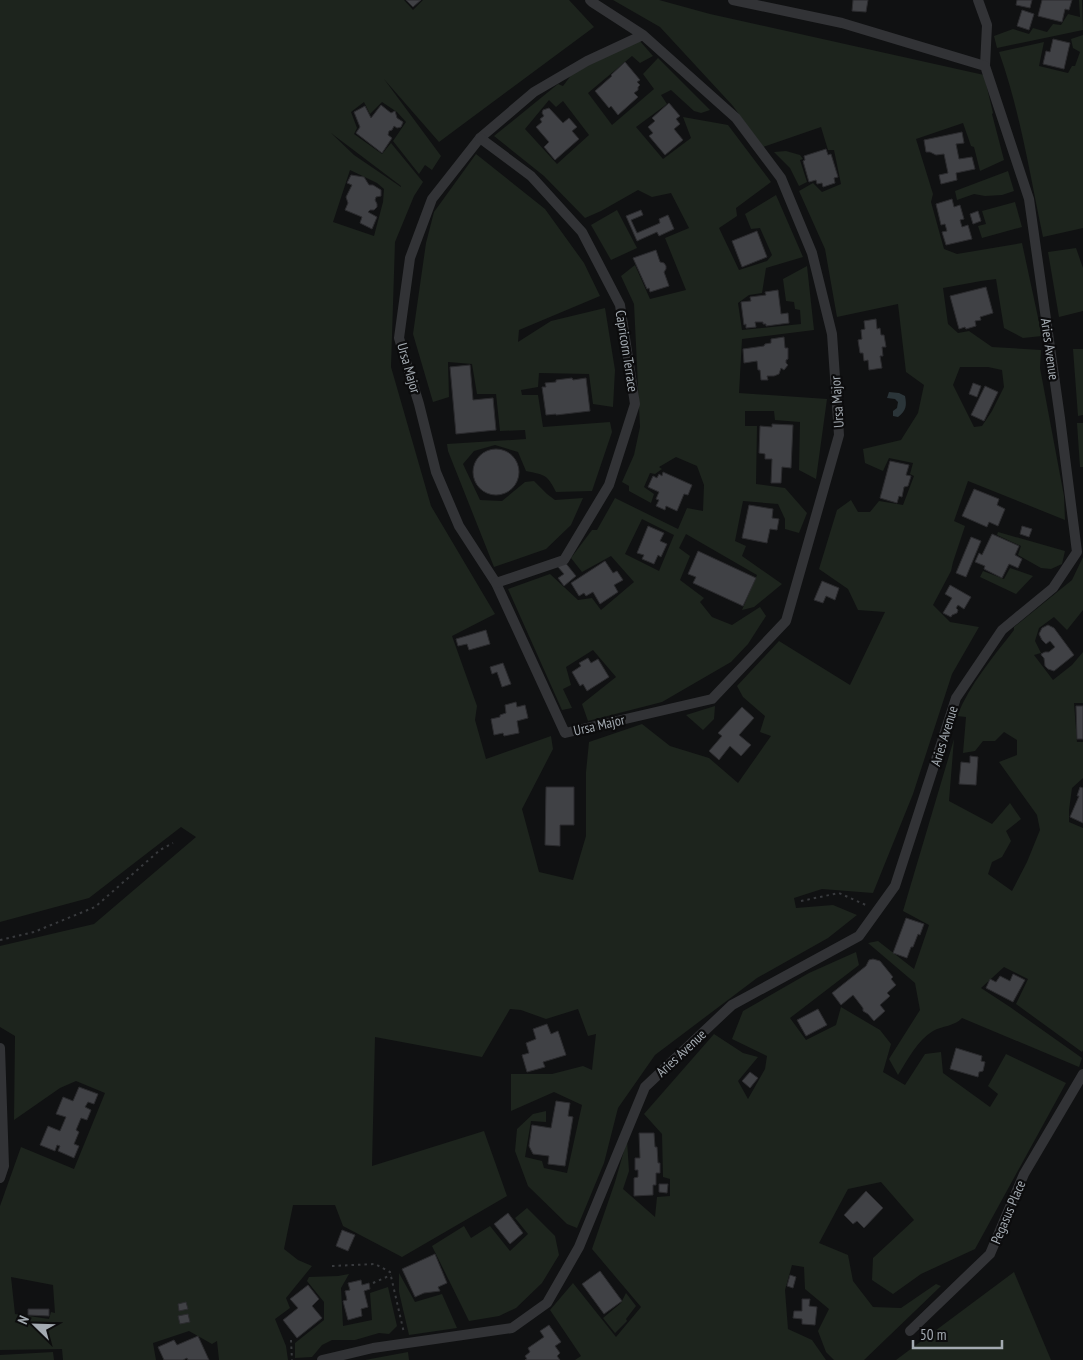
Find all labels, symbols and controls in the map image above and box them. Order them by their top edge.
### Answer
street label: Capricorn Terrace [612,309,642,393]
street label: Aries Avenue [1037,317,1063,381]
street label: Ursa Major [393,341,425,396]
street label: Ursa Major [826,375,848,428]
street label: Aries Avenue [926,704,962,768]
street label: Ursa Major [572,710,626,740]
street label: Aries Avenue [652,1025,710,1081]
street label: Pegasus Place [987,1177,1030,1247]
north arrow [10,1300,60,1350]
text: N [13,1313,33,1327]
scale bar [913,1318,1002,1350]
text: 50 m [920,1325,946,1344]

